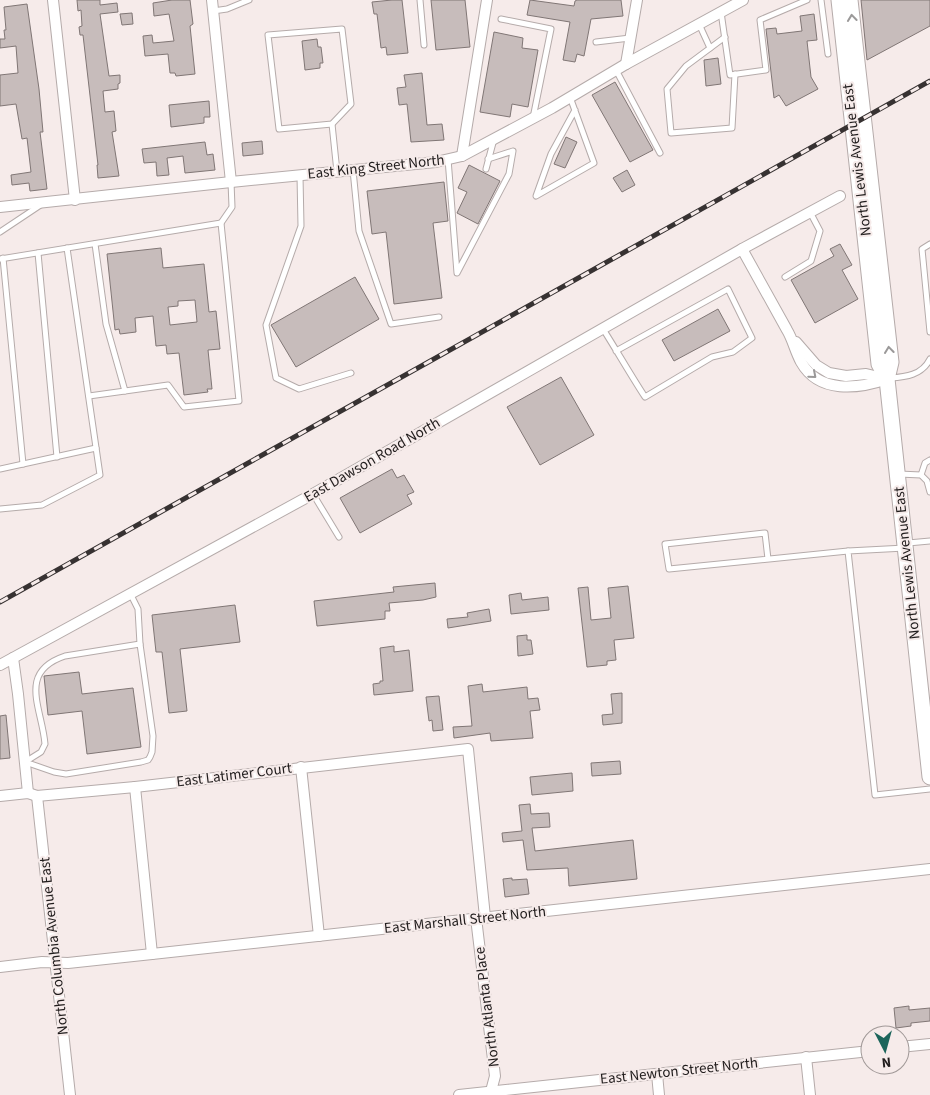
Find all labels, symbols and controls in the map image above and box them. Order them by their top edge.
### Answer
one-way arrow [847,14,858,22]
street label: North Lewis Avenue East [837,83,877,237]
street label: East King Street North [307,149,445,185]
one-way arrow [884,345,895,353]
one-way arrow [808,370,817,379]
street label: East Dawson Road North [300,412,444,508]
street label: North Lewis Avenue East [889,486,925,640]
street label: East Latimer Court [175,758,293,792]
street label: North Columbia Avenue East [34,856,74,1036]
street label: East Marshall Street North [383,901,547,939]
street label: North Atlanta Place [469,946,505,1068]
north arrow [860,1025,910,1075]
street label: East Newton Street North [599,1052,759,1090]
text: N [881,1052,892,1072]

